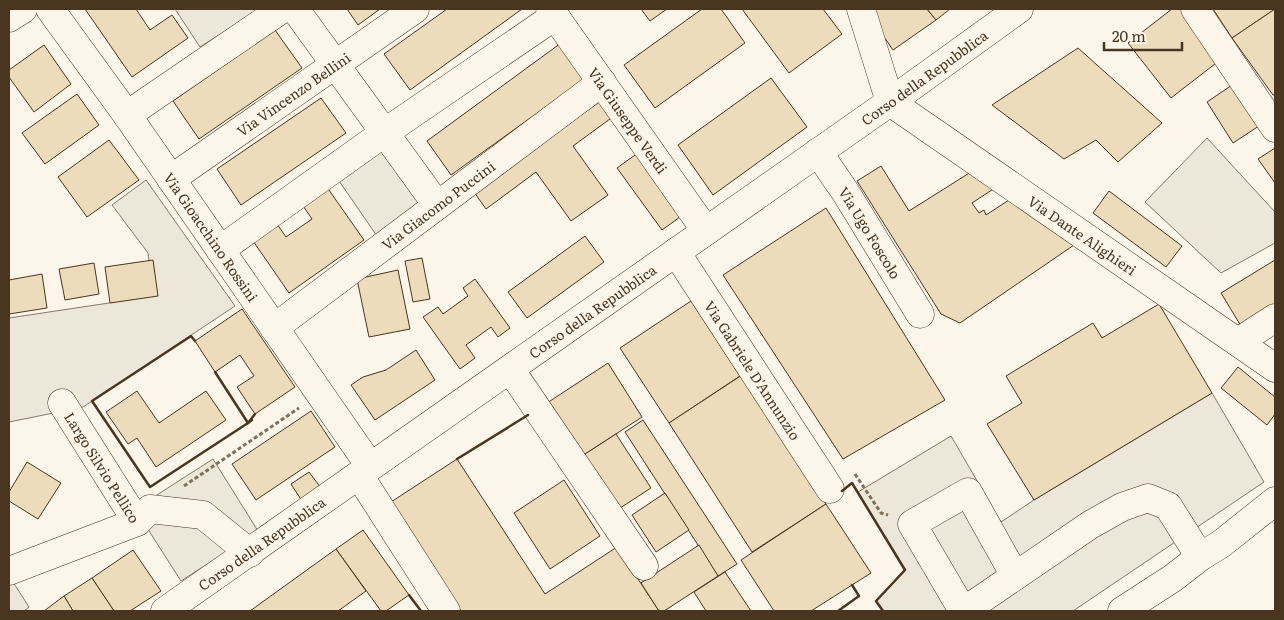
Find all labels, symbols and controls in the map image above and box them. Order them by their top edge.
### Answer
scale bar [1104,20,1182,52]
text: 20 m [1112,24,1146,47]
street label: Corso della Repubblica [857,25,992,129]
street label: Via Vincenzo Bellini [232,47,355,141]
street label: Via Giuseppe Verdi [584,63,673,178]
street label: Via Giacomo Puccini [377,156,499,254]
street label: Via Gioacchino Rossini [159,168,263,306]
street label: Via Ugo Foscolo [834,182,906,282]
street label: Via Dante Alighieri [1024,191,1141,280]
street label: Corso della Repubblica [524,259,660,363]
street label: Via Gabriele D'Annunzio [700,297,806,444]
street label: Largo Silvio Pellico [60,408,145,527]
street label: Corso della Repubblica [194,491,330,595]

